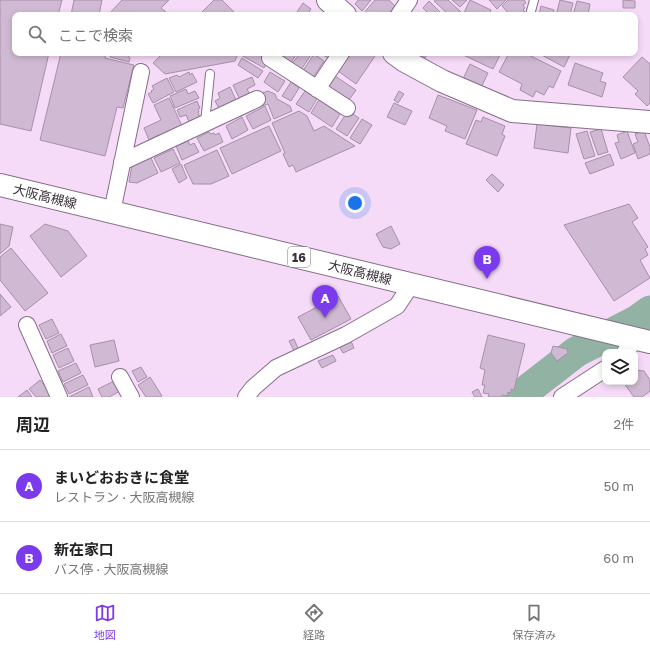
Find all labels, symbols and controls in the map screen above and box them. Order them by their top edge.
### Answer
search box [12,12,638,56]
icon: search [26,23,48,45]
text: ここで検索 [58,26,133,44]
street label: 大阪高槻線 [12,180,78,212]
your location [345,193,365,213]
pin: B [474,246,500,279]
road number: 16 [288,247,310,267]
street label: 大阪高槻線 [327,256,393,288]
pin: A [312,285,338,318]
map controls [602,349,638,385]
button: layers [602,349,638,385]
text: 周辺 [16,414,50,435]
text: 2件 [613,416,634,432]
text: まいどおおきに食堂 [54,468,189,486]
text: A [24,478,34,494]
text: 50 m [604,478,634,494]
text: レストラン · 大阪高槻線 [54,489,194,505]
text: 新在家口 [54,540,114,558]
text: B [24,550,34,566]
text: 60 m [603,550,634,566]
text: バス停 · 大阪高槻線 [54,561,168,577]
tab: 地図 [94,602,116,642]
tab: 経路 [303,602,325,642]
tab: 保存済み [512,602,556,642]

